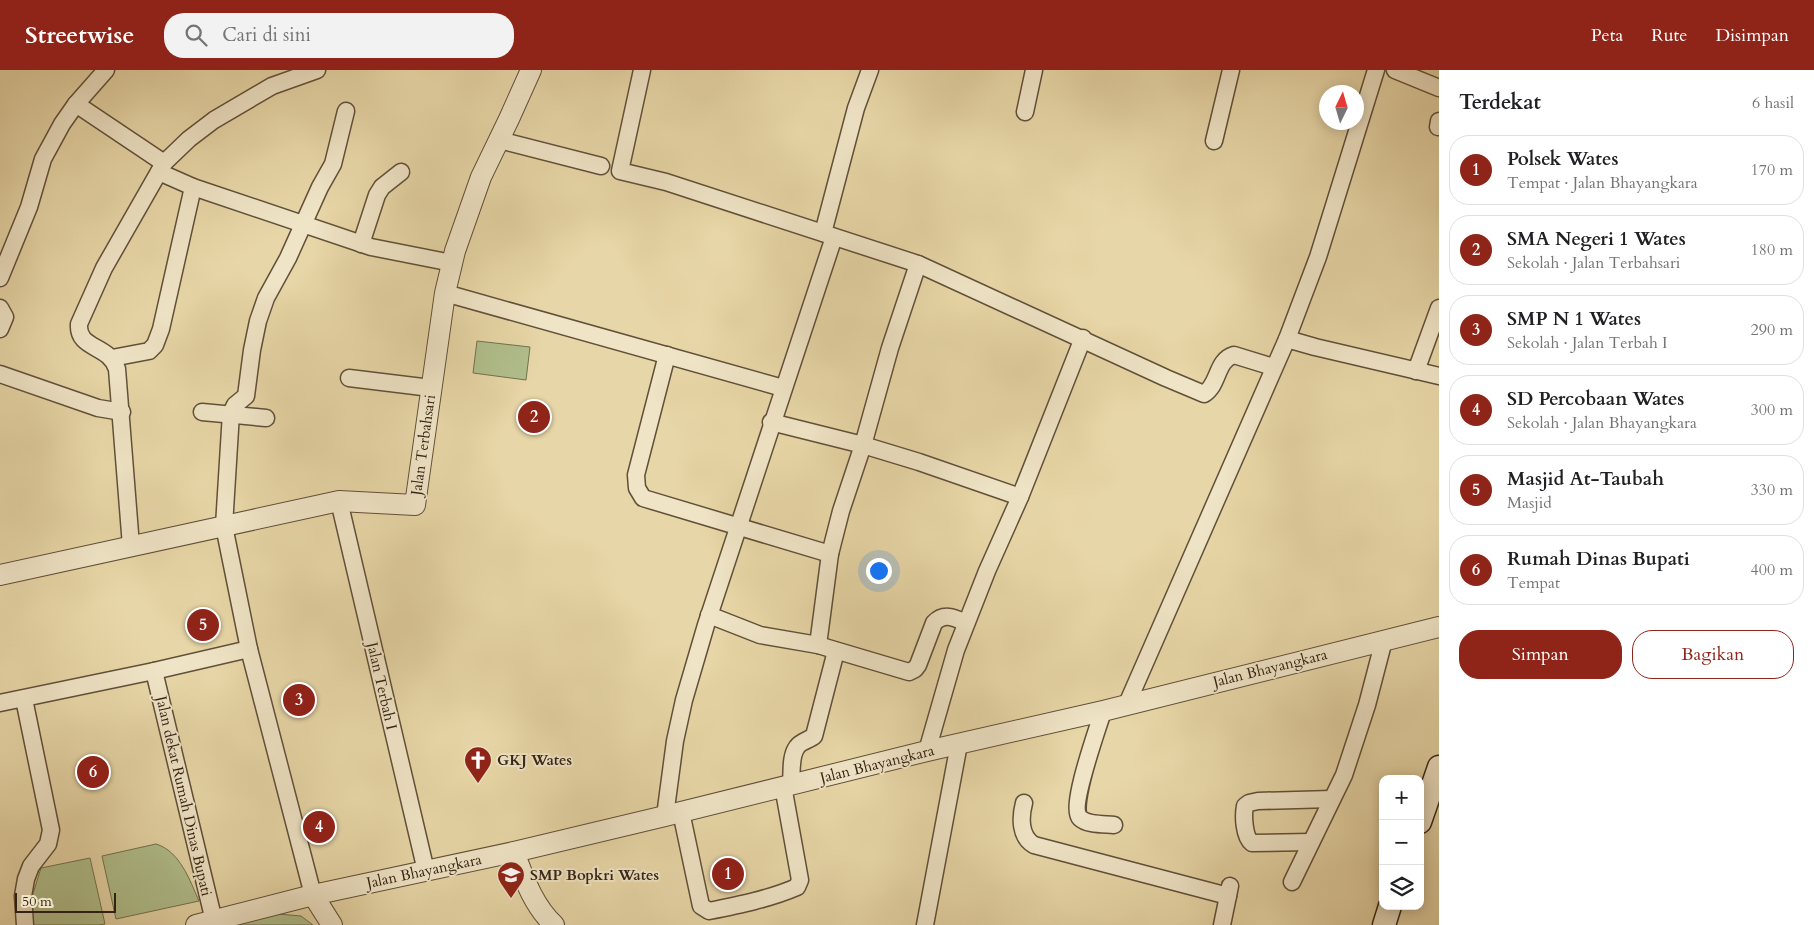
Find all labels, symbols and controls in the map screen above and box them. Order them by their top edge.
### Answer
search box [164,13,514,58]
text: Streetwise [25,19,134,52]
icon: search [182,21,210,49]
text: Cari di sini [222,22,311,48]
text: Peta [1591,23,1623,48]
text: Rute [1651,23,1687,48]
text: Disimpan [1715,23,1789,48]
north arrow [1319,85,1364,130]
text: Terdekat [1459,88,1541,117]
text: 6 hasil [1752,92,1794,114]
text: Polsek Wates [1507,146,1618,172]
text: 1 [1472,159,1480,181]
text: 170 m [1751,159,1793,181]
text: Tempat · Jalan Bhayangkara [1507,172,1698,194]
text: SMA Negeri 1 Wates [1507,226,1686,252]
text: 2 [1472,239,1480,261]
text: 180 m [1751,239,1793,261]
text: Sekolah · Jalan Terbahsari [1507,252,1680,274]
text: SMP N 1 Wates [1507,306,1641,332]
text: 3 [1472,319,1480,341]
text: 290 m [1751,319,1793,341]
text: Sekolah · Jalan Terbah I [1507,332,1668,354]
text: SD Percobaan Wates [1507,386,1684,412]
street label: Jalan Terbahsari [406,393,440,499]
pin: 2 [518,398,550,436]
text: 4 [1472,399,1480,421]
text: 300 m [1751,399,1793,421]
text: Sekolah · Jalan Bhayangkara [1507,412,1697,434]
text: Masjid At-Taubah [1507,466,1664,492]
text: 5 [1472,479,1480,501]
text: 330 m [1751,479,1793,501]
text: Masjid [1507,492,1552,514]
text: Rumah Dinas Bupati [1507,546,1690,572]
your location [866,558,892,584]
text: 6 [1472,559,1480,581]
text: 400 m [1751,559,1793,581]
text: Tempat [1507,572,1560,594]
pin: 5 [187,606,219,644]
button: Simpan [1459,630,1622,679]
button: Bagikan [1632,630,1794,679]
street label: Jalan Terbah I [362,638,402,732]
street label: Jalan Bhayangkara [1209,644,1330,692]
pin: 3 [283,681,315,719]
street label: Jalan dekat Rumah Dinas Bupati [151,692,217,898]
street label: Jalan Bhayangkara [816,740,937,788]
church icon: GKJ Wates [463,745,493,784]
place label: GKJ Wates [497,750,572,770]
pin: 6 [77,753,109,791]
map controls [1379,775,1424,910]
button: + [1379,775,1424,820]
pin: 4 [303,808,335,846]
button: − [1379,820,1424,865]
street label: Jalan Bhayangkara [363,849,484,893]
pin: 1 [712,855,744,893]
school or university icon: SMP Bopkri Wates [496,860,526,899]
place label: SMP Bopkri Wates [530,865,659,885]
button: layers [1379,865,1424,910]
scale bar [15,890,116,913]
text: 50 m [22,892,52,911]

